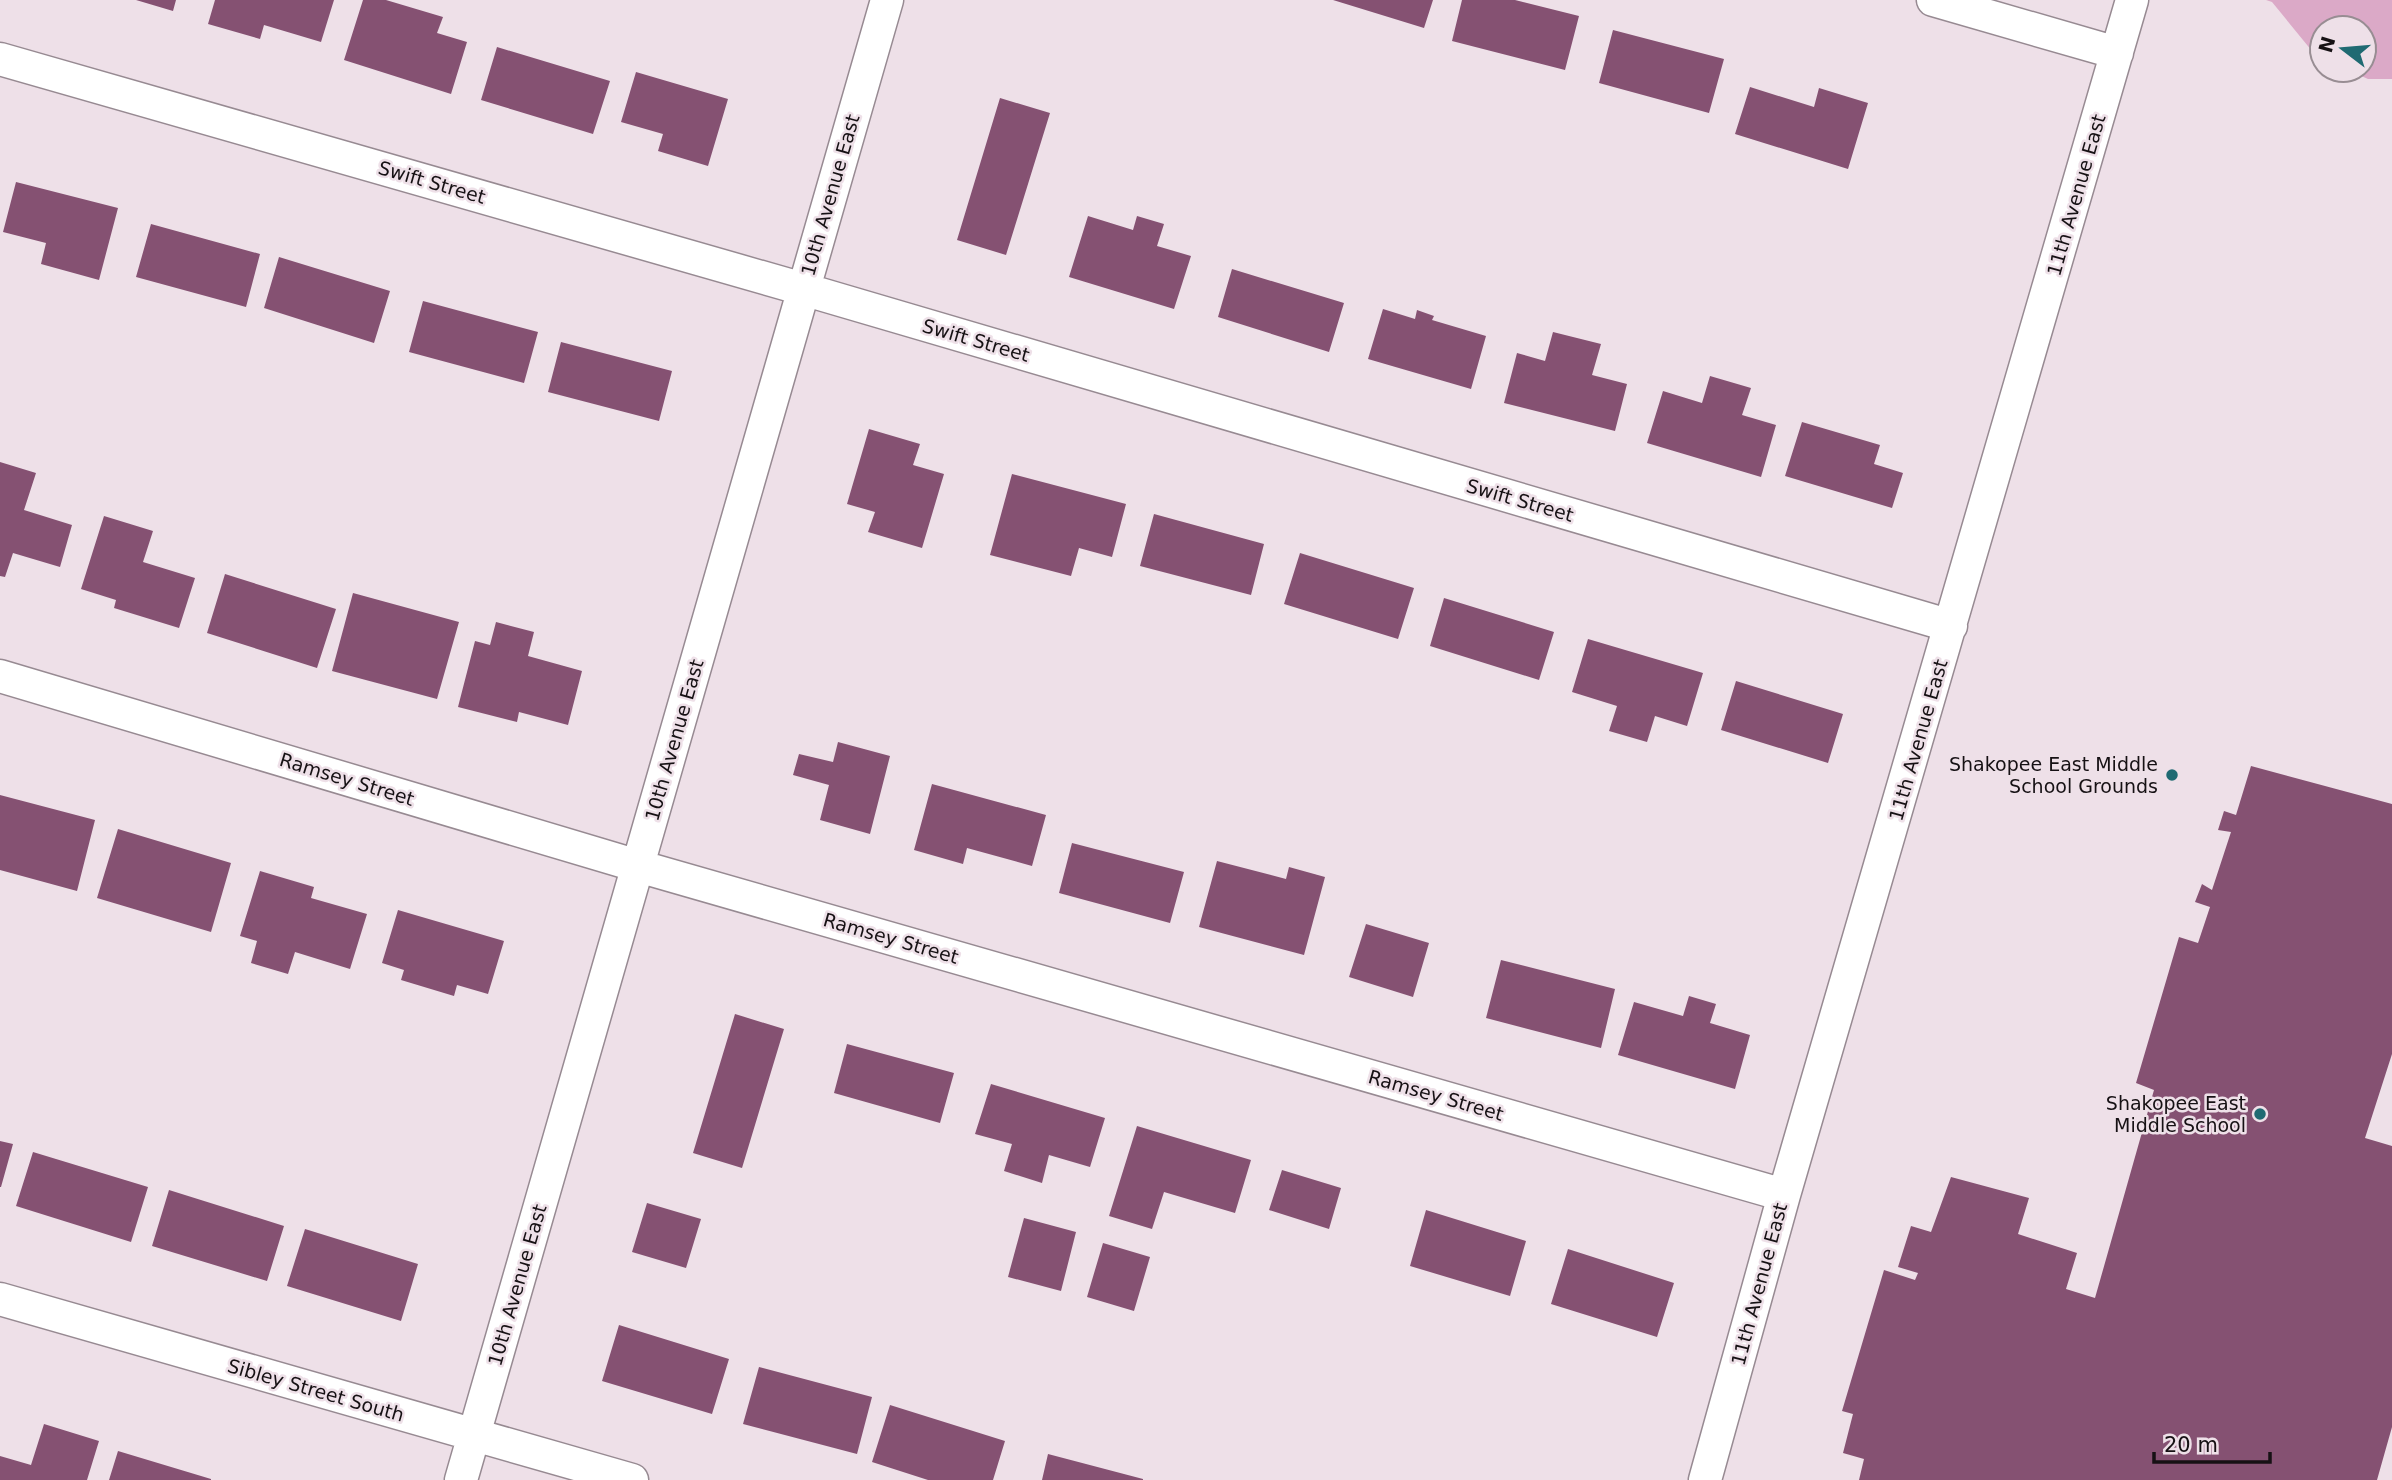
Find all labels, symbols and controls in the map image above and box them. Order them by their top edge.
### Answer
north arrow [2308,14,2378,84]
text: N [2314,34,2339,55]
street label: 10th Avenue East [796,112,864,278]
street label: 11th Avenue East [2042,112,2110,278]
street label: Swift Street [376,156,488,208]
street label: Swift Street [920,314,1032,366]
street label: Swift Street [1464,474,1576,526]
street label: 10th Avenue East [640,657,708,823]
street label: 11th Avenue East [1884,657,1952,823]
street label: Ramsey Street [277,748,417,810]
place label: Shakopee East Middle School Grounds [1949,753,2158,797]
marker: Shakopee East Middle School Grounds [2164,767,2180,783]
street label: Ramsey Street [821,908,961,968]
street label: Ramsey Street [1366,1065,1506,1125]
place label: Shakopee East Middle School [2106,1092,2246,1136]
marker: Shakopee East Middle School [2252,1106,2268,1122]
street label: 11th Avenue East [1727,1200,1791,1368]
street label: 10th Avenue East [483,1202,551,1368]
street label: Sibley Street South [225,1354,407,1426]
scale bar [2154,1420,2270,1464]
text: 20 m [2164,1433,2218,1457]

